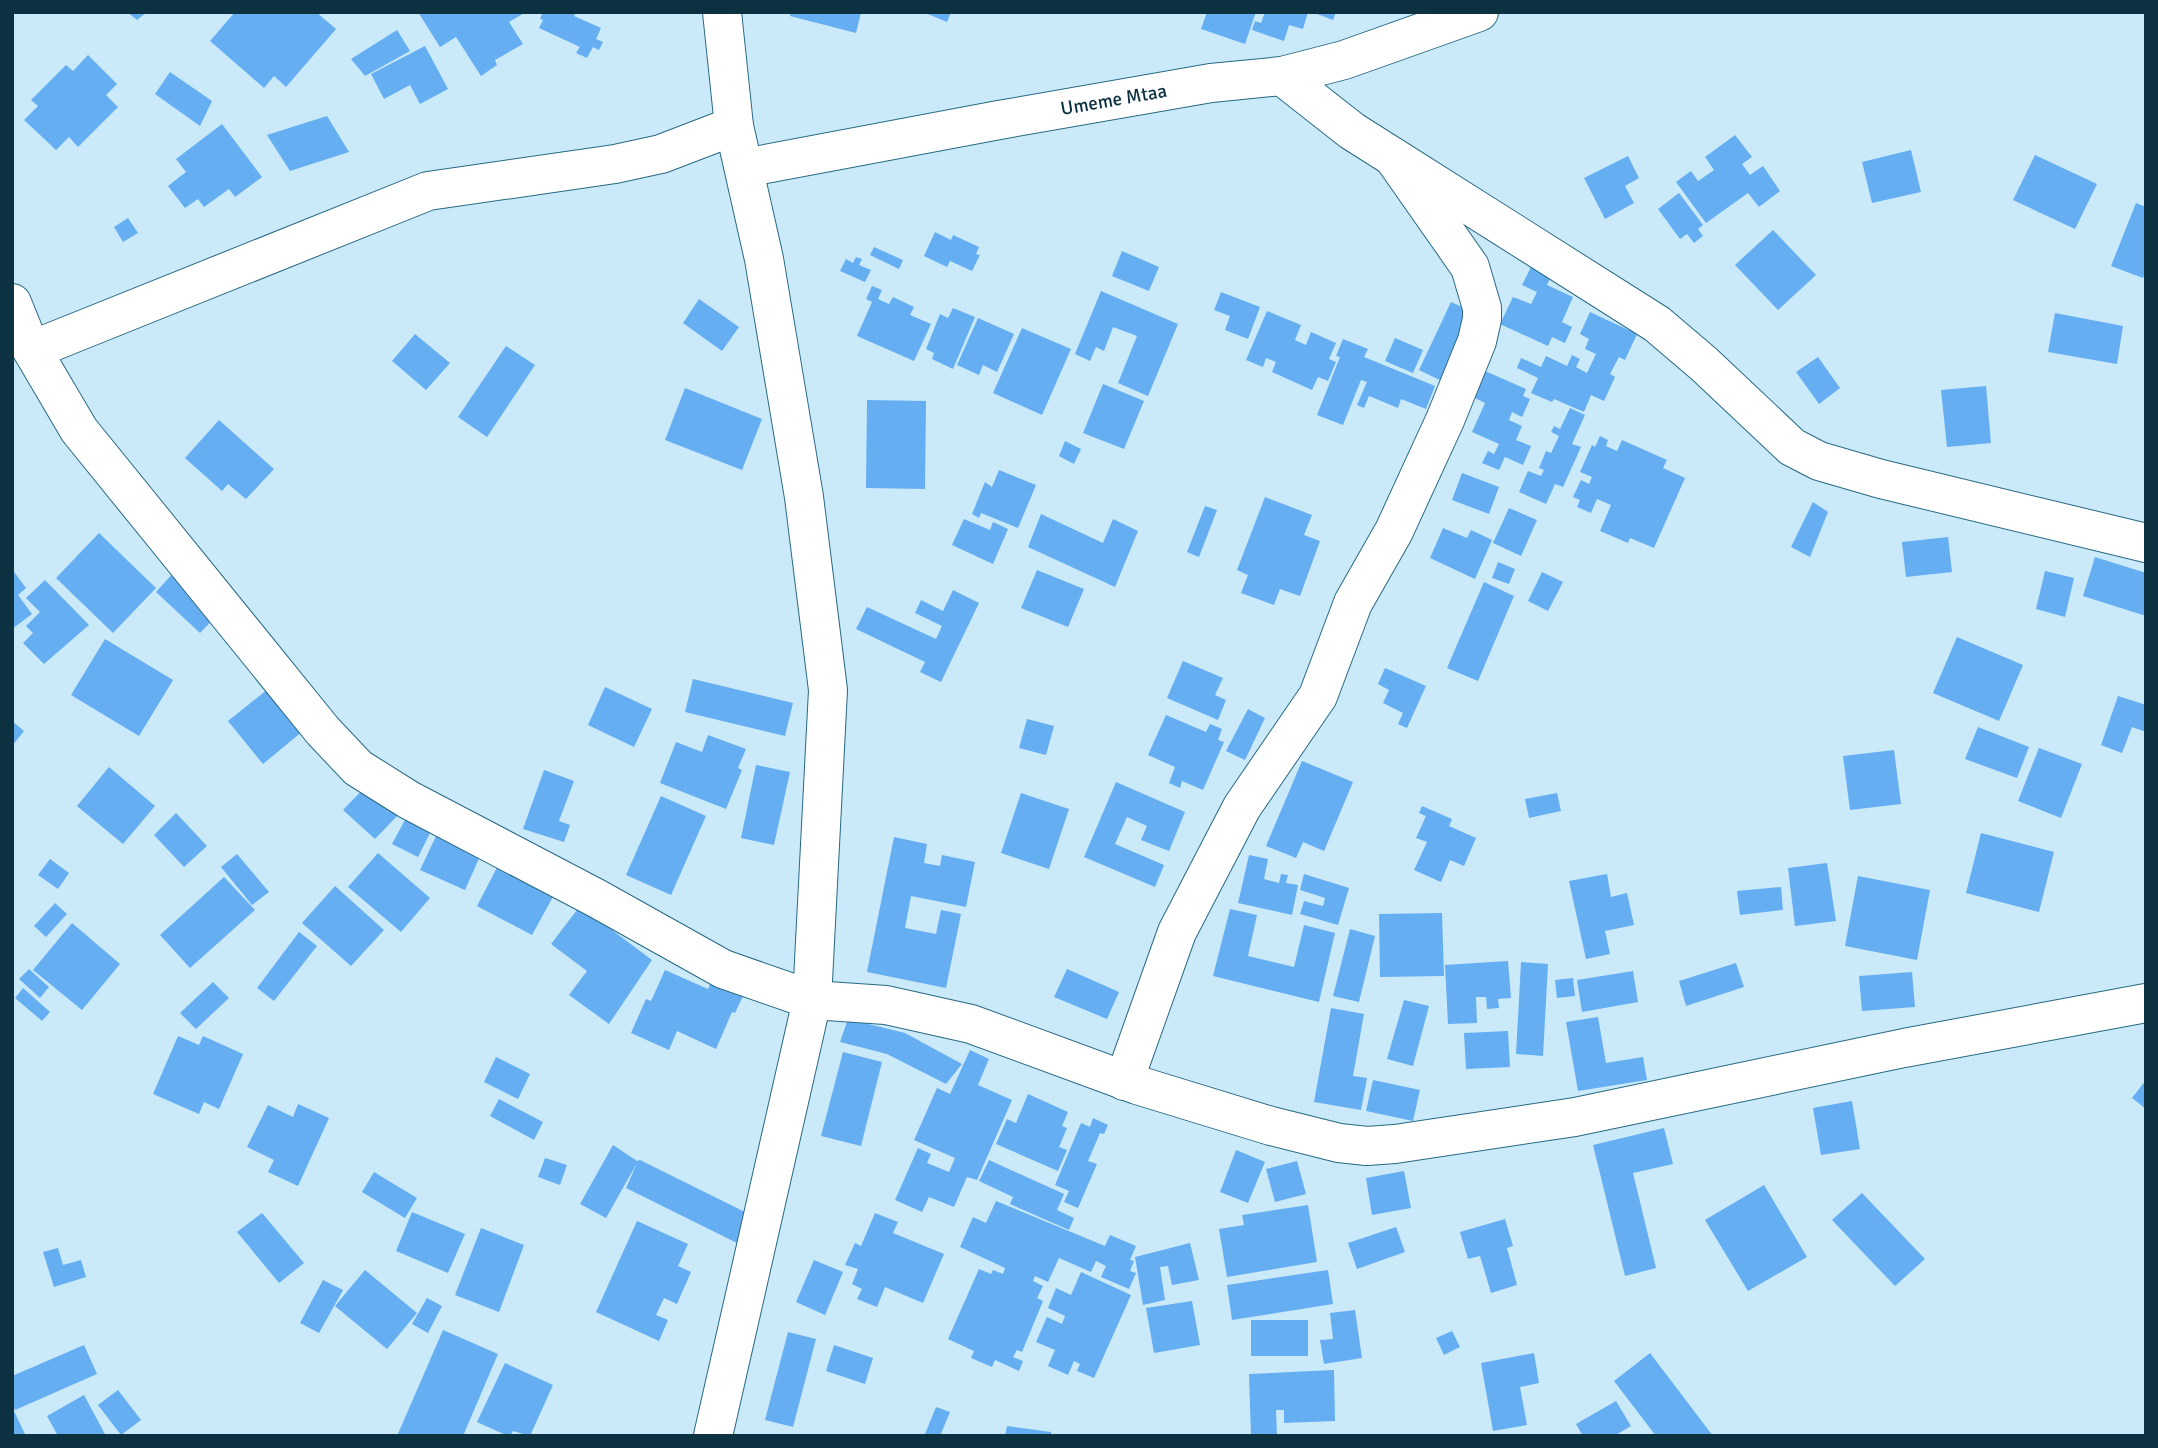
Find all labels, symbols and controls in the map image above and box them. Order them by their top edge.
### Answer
street label: Umeme Mtaa [1059,79,1169,121]

